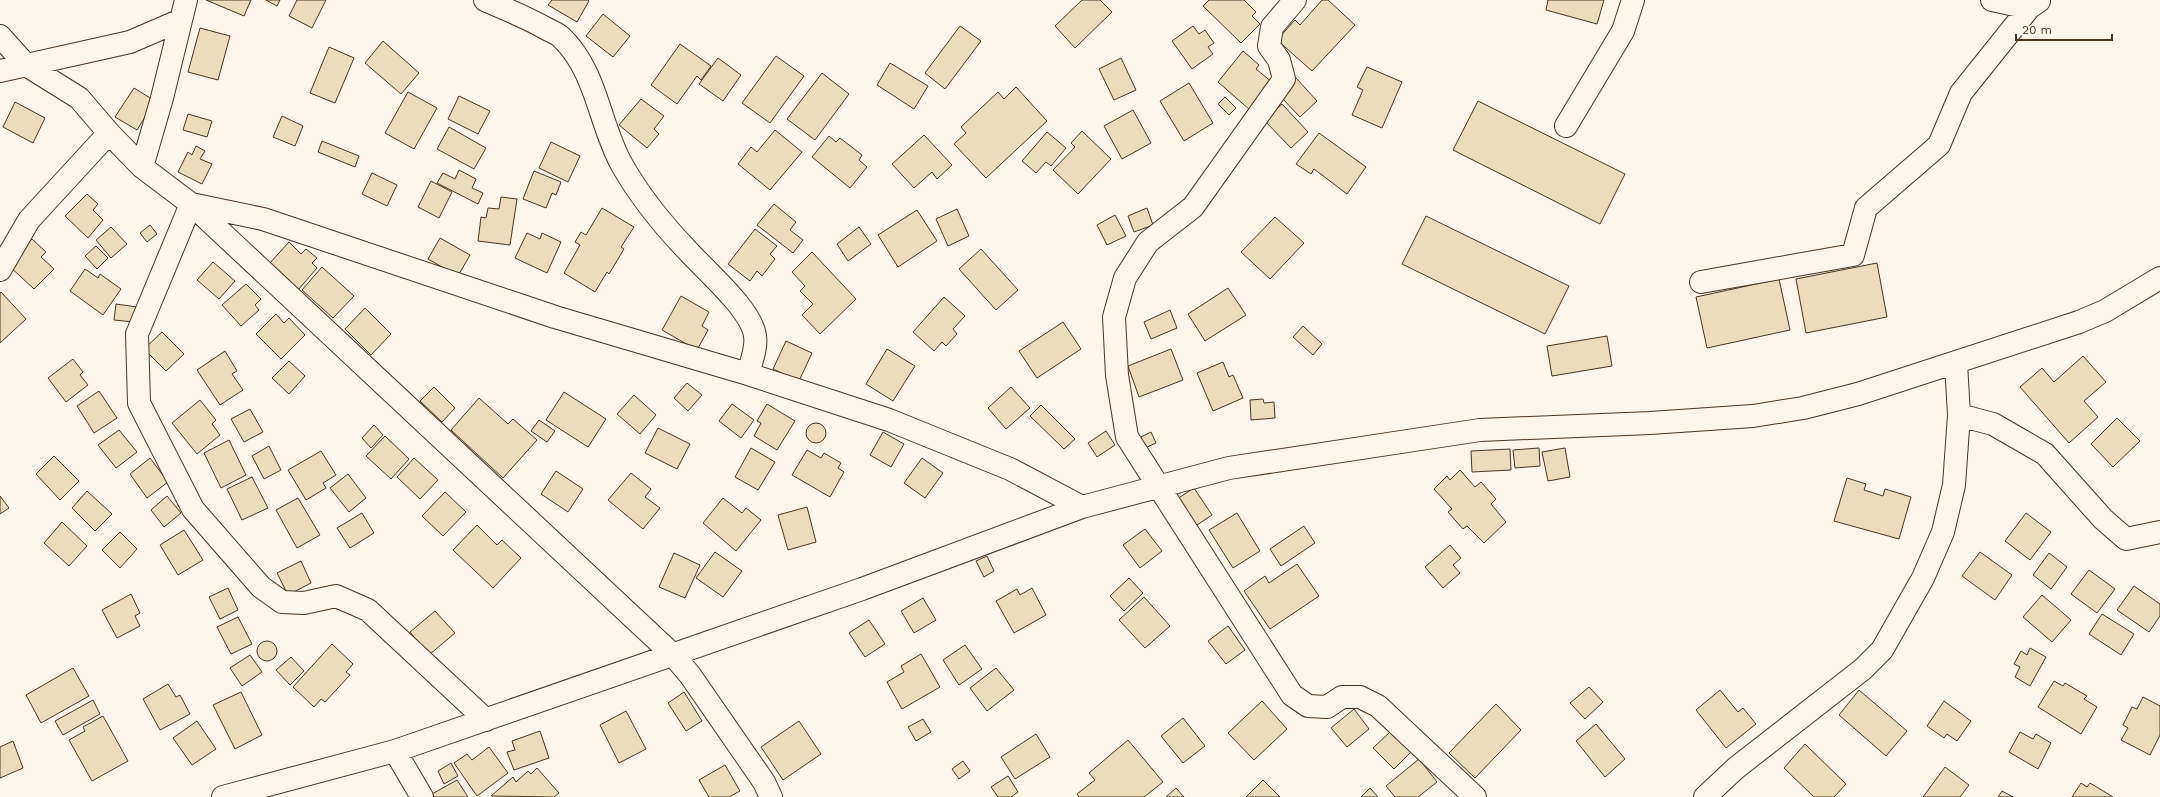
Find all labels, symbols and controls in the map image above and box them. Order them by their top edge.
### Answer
scale bar [2016,16,2112,42]
text: 20 m [2022,23,2052,37]

